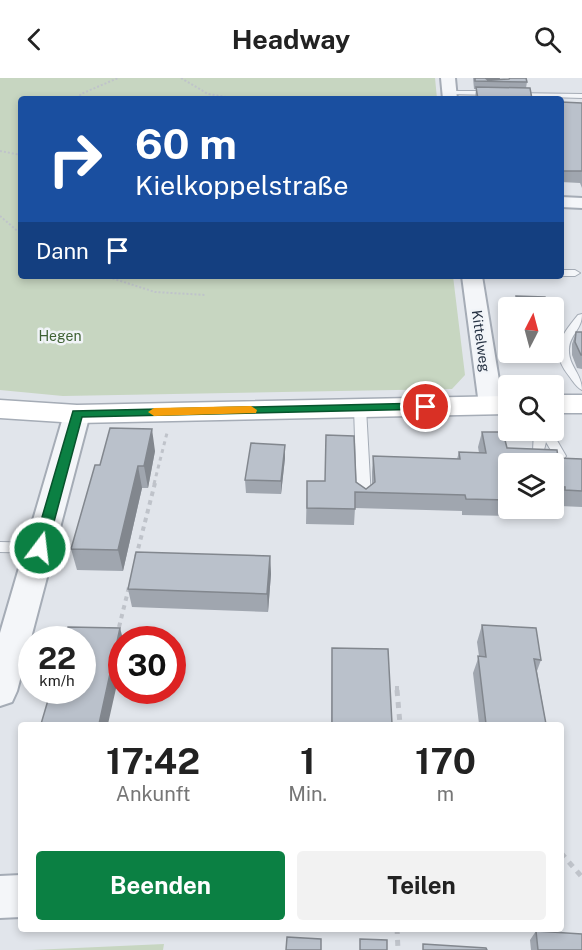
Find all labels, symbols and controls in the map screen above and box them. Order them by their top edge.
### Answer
icon: back [18,23,51,56]
text: Headway [232,23,350,55]
icon: search [531,23,564,56]
text: 60 m [135,119,237,168]
icon: right [36,120,114,198]
text: Kielkoppelstraße [135,169,349,201]
icon: arrive [101,234,134,267]
text: Dann [36,238,89,264]
north arrow [498,297,564,363]
map controls [498,297,564,519]
street label: Kittelweg [469,309,493,373]
park label: Hegen [38,328,82,344]
button: search [498,375,564,441]
pin [400,381,451,432]
icon: arrive [409,390,442,423]
button: layers [498,453,564,519]
position arrow [8.0,516,72.0,580]
speed limit sign: 30 [108,626,186,704]
text: 22 [38,640,76,676]
text: km/h [39,672,75,689]
text: 17:42 [106,740,200,782]
text: 1 [300,740,315,782]
text: 170 [415,740,476,782]
text: Ankunft [116,782,190,806]
text: Min. [288,782,327,806]
text: m [437,782,454,806]
button: Beenden [36,851,285,920]
button: Teilen [297,851,546,920]

